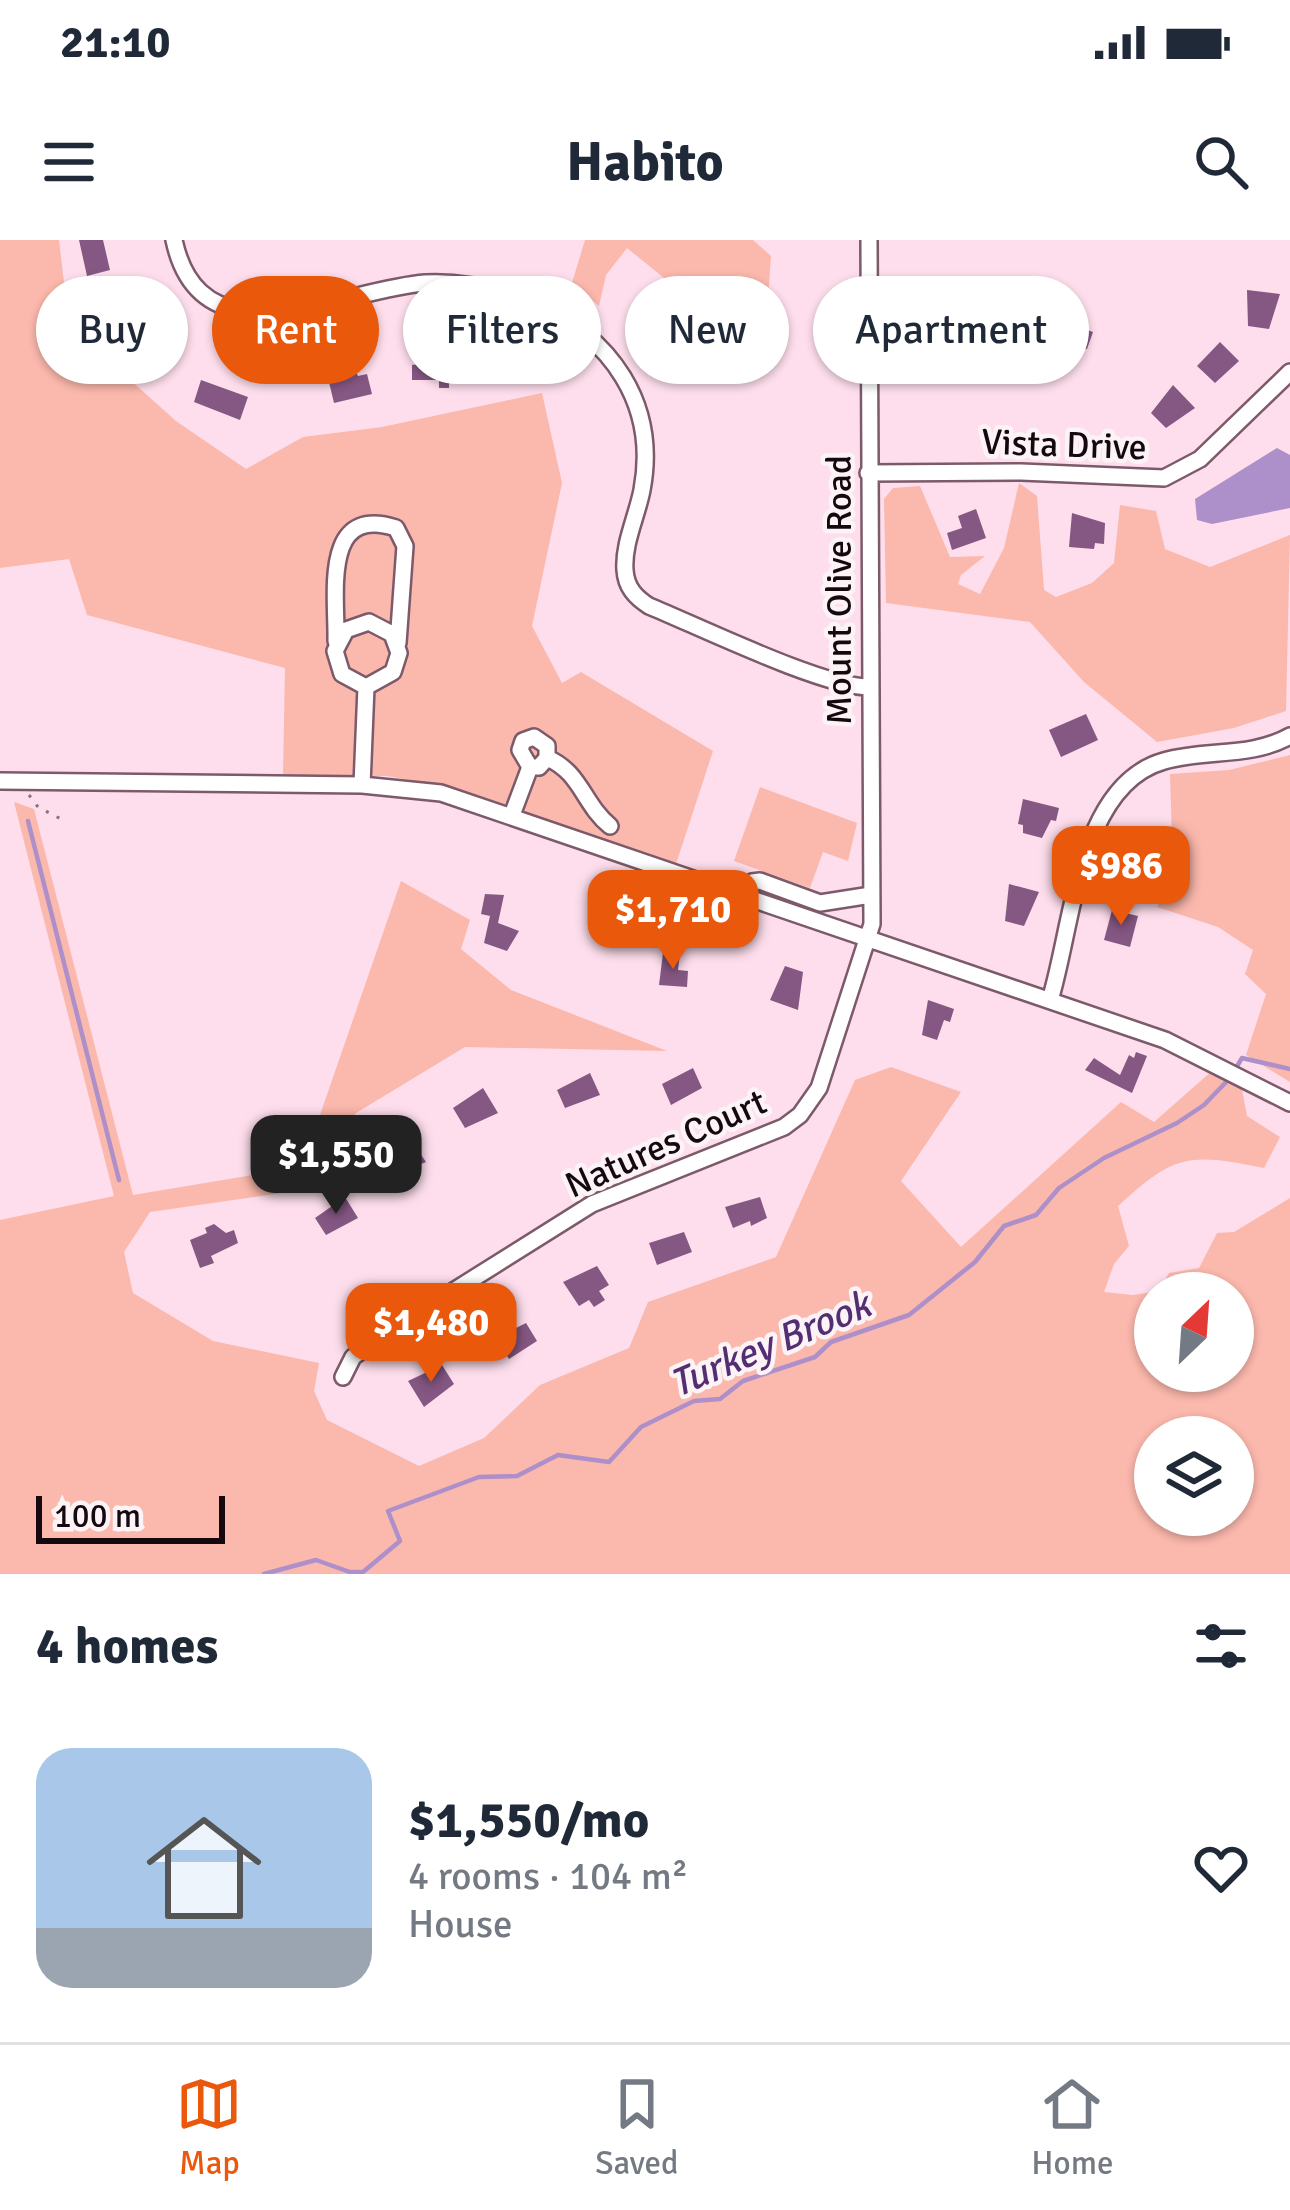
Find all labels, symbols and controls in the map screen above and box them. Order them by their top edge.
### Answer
text: 21:10 [60,15,170,70]
icon: menu [36,129,102,195]
text: Habito [566,129,724,196]
icon: search [1188,129,1254,195]
chip: Buy [36,276,188,384]
chip: Rent [212,276,379,384]
chip: Filters [403,276,601,384]
chip: New [625,276,789,384]
chip: Apartment [813,276,1089,384]
street label: Vista Drive [981,420,1147,470]
street label: Mount Olive Road [817,455,862,725]
pin: $986 [1050,826,1192,928]
text: $986 [1079,841,1163,889]
pin: $1,710 [575,870,771,972]
text: $1,710 [615,885,731,933]
street label: Natures Court [558,1080,774,1208]
pin: $1,550 [238,1115,434,1217]
text: $1,550 [278,1130,394,1178]
north arrow [1134,1272,1254,1392]
map controls [1134,1272,1254,1536]
water label: Turkey Brook [663,1279,881,1408]
pin: $1,480 [333,1283,529,1385]
text: $1,480 [373,1298,489,1346]
button: layers [1134,1416,1254,1536]
scale bar [36,1490,225,1543]
text: 100 m [54,1496,141,1537]
icon: filters [1188,1613,1254,1679]
text: 4 homes [36,1615,218,1678]
text: $1,550/mo [408,1789,649,1852]
icon: home [132,1796,276,1940]
icon: heart [1188,1835,1254,1901]
text: 4 rooms · 104 m² [408,1852,688,1900]
text: House [408,1900,513,1948]
tab: Map [176,2071,242,2184]
tab: Saved [595,2071,678,2184]
tab: Home [1031,2071,1114,2184]

